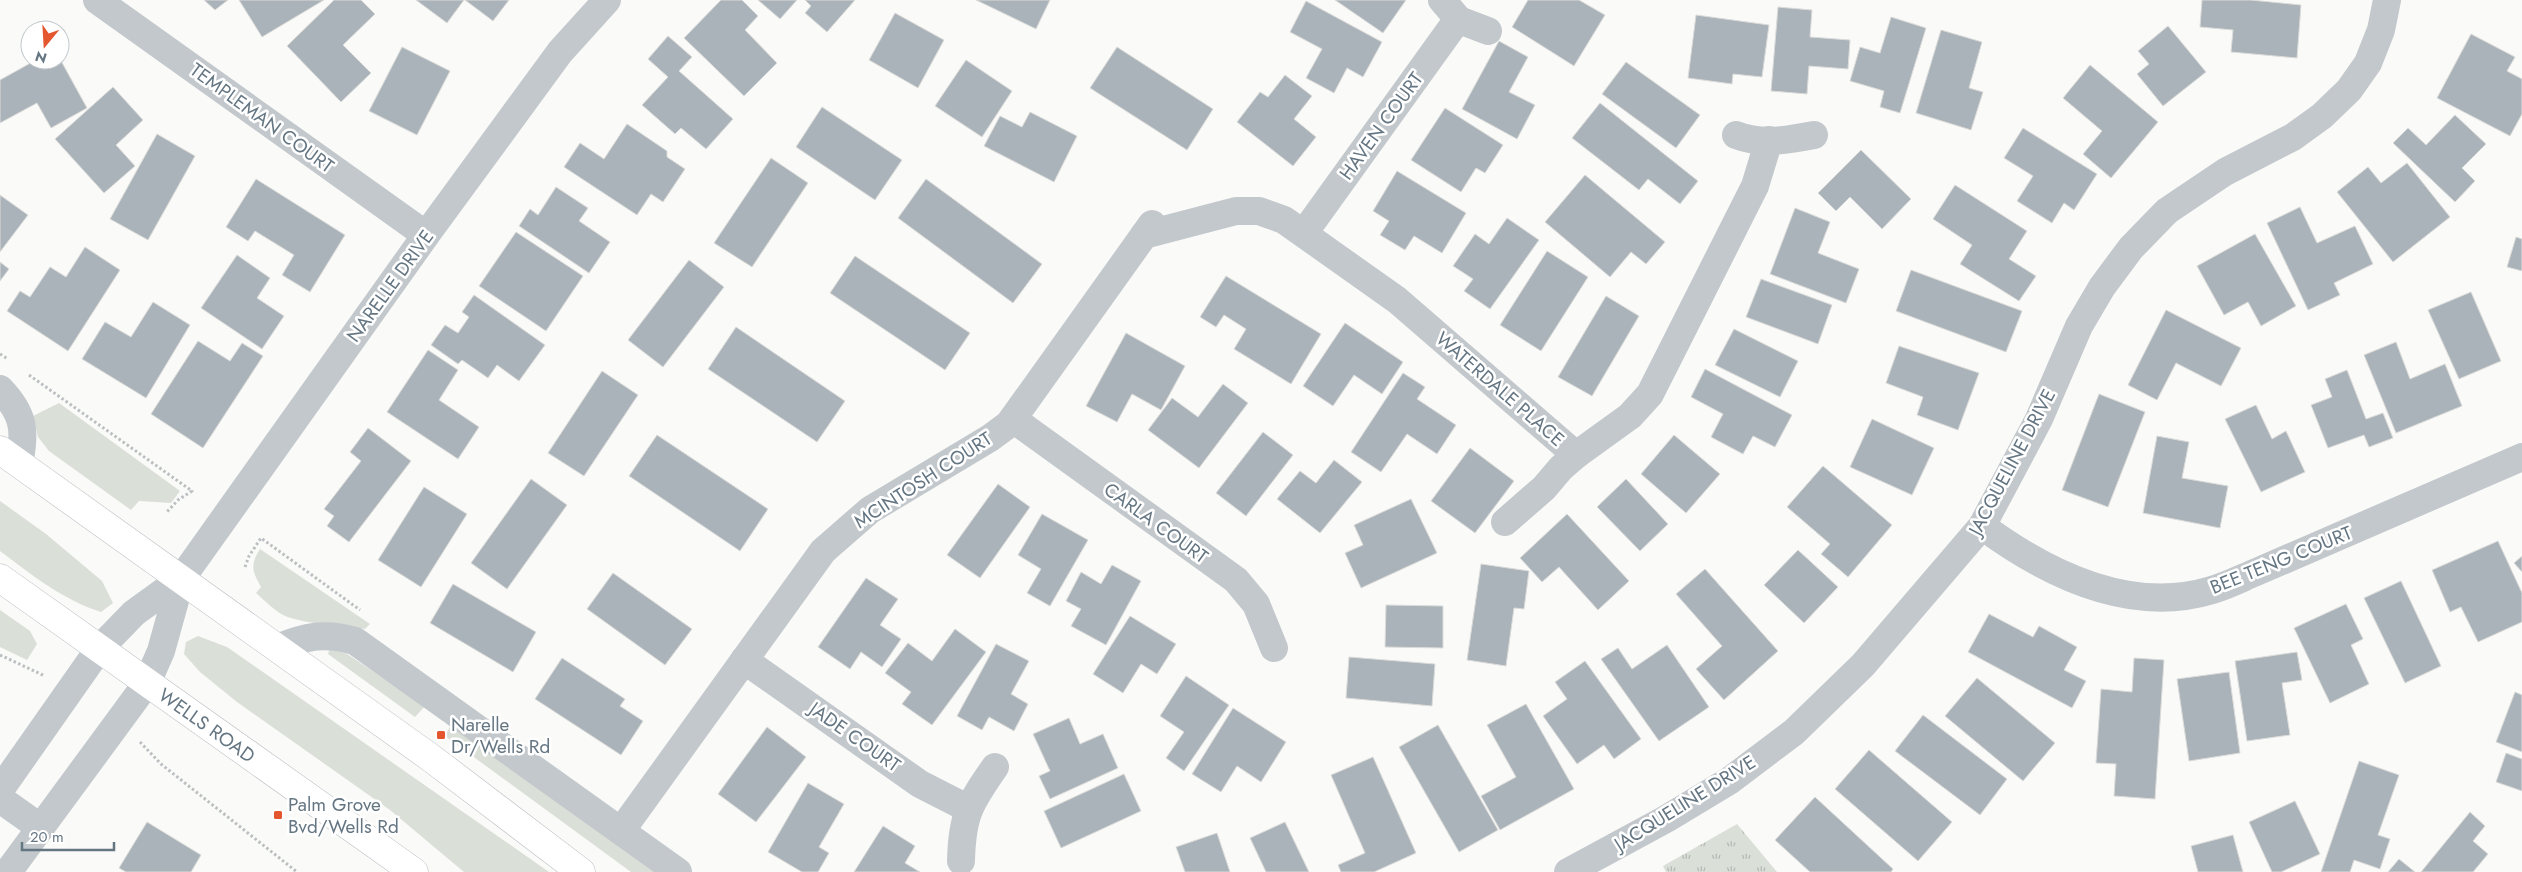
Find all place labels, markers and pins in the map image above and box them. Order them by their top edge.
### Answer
place label: Narelle Dr/Wells Rd [451,711,550,760]
marker: Narelle Dr/Wells Rd [435,729,447,741]
place label: Palm Grove Bvd/Wells Rd [288,791,399,840]
marker: Palm Grove Bvd/Wells Rd [272,809,284,821]

